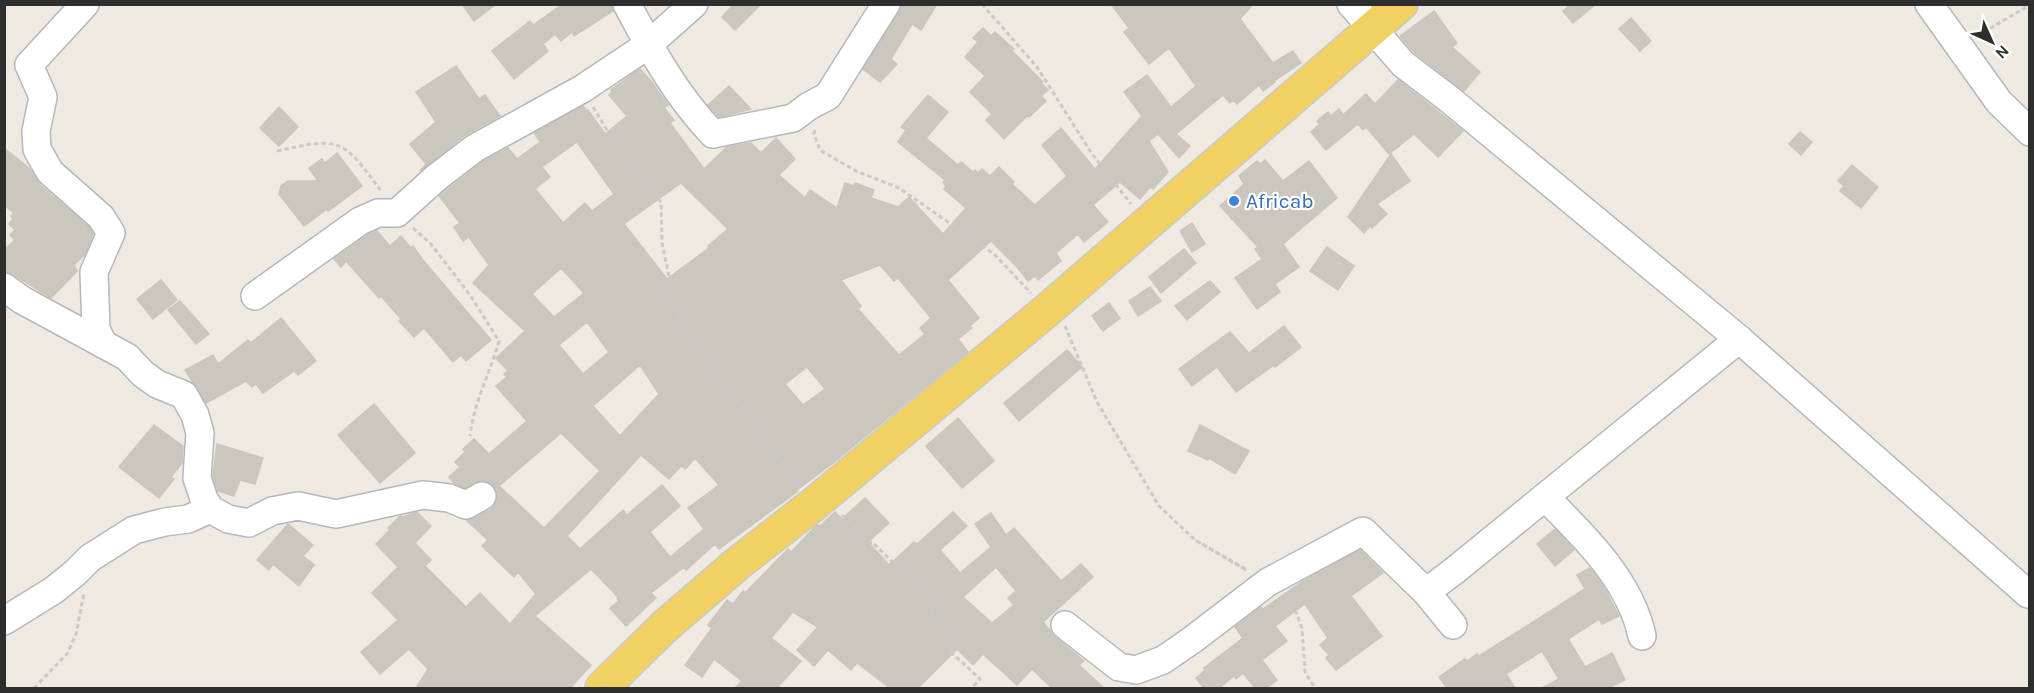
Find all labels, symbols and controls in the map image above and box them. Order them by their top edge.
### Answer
north arrow [1962,12,2022,72]
text: N [1991,41,2013,63]
place label: Africab [1246,189,1314,213]
marker: Africab [1227,194,1241,208]

